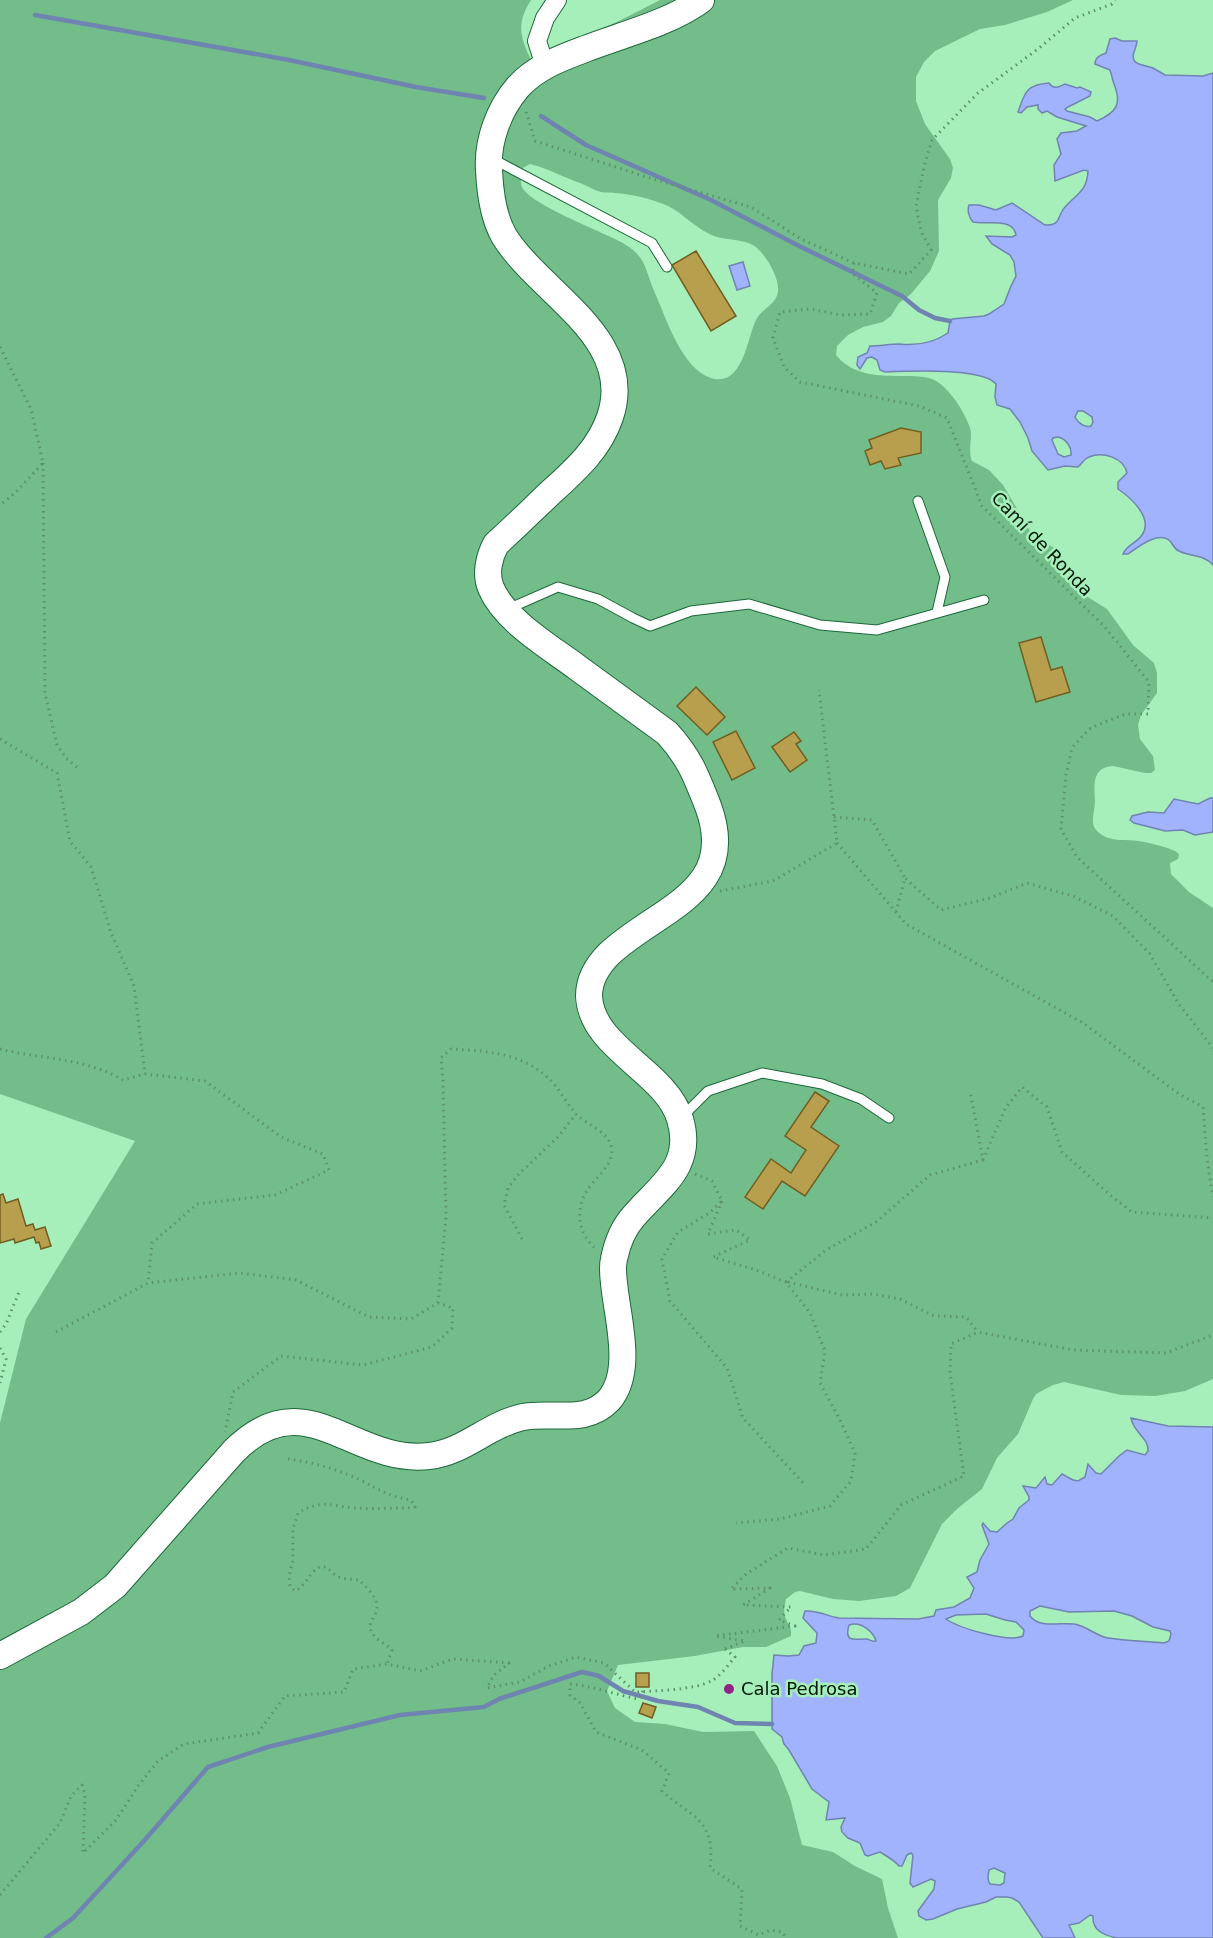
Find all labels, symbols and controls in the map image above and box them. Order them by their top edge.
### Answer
street label: Camí de Ronda [987,487,1097,600]
place label: Cala Pedrosa [741,1678,858,1699]
marker: Cala Pedrosa [722,1682,736,1696]

